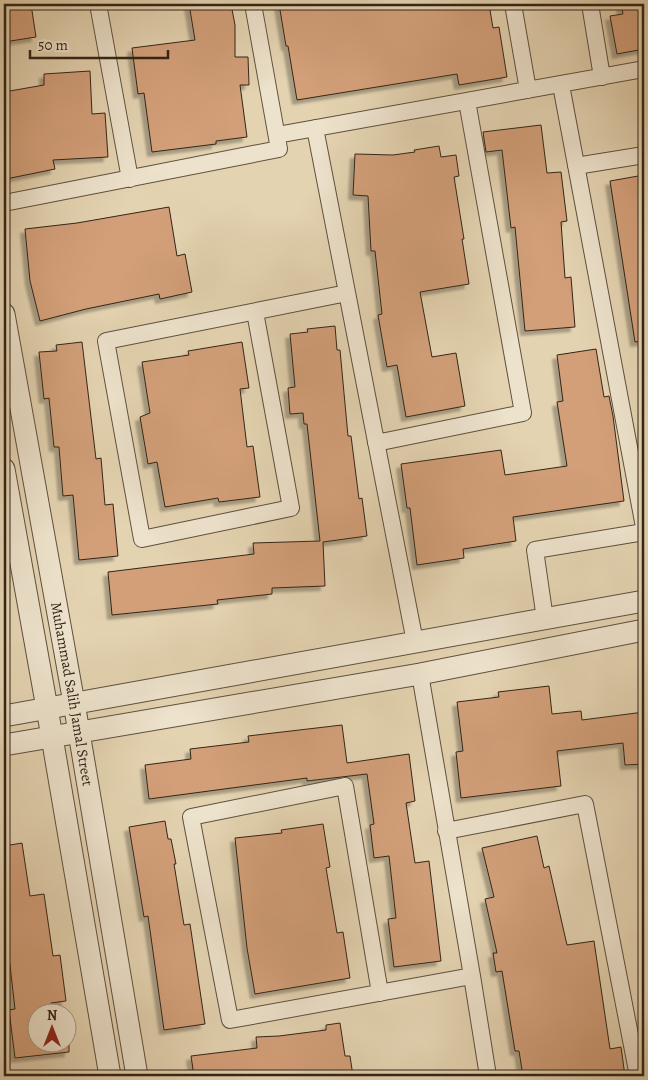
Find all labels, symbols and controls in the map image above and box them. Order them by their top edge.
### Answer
scale bar [30,28,168,60]
text: 50 m [38,35,68,55]
street label: Muhammad Salih Jamal Street [46,600,98,788]
north arrow [28,1002,78,1052]
text: N [47,1006,57,1025]

